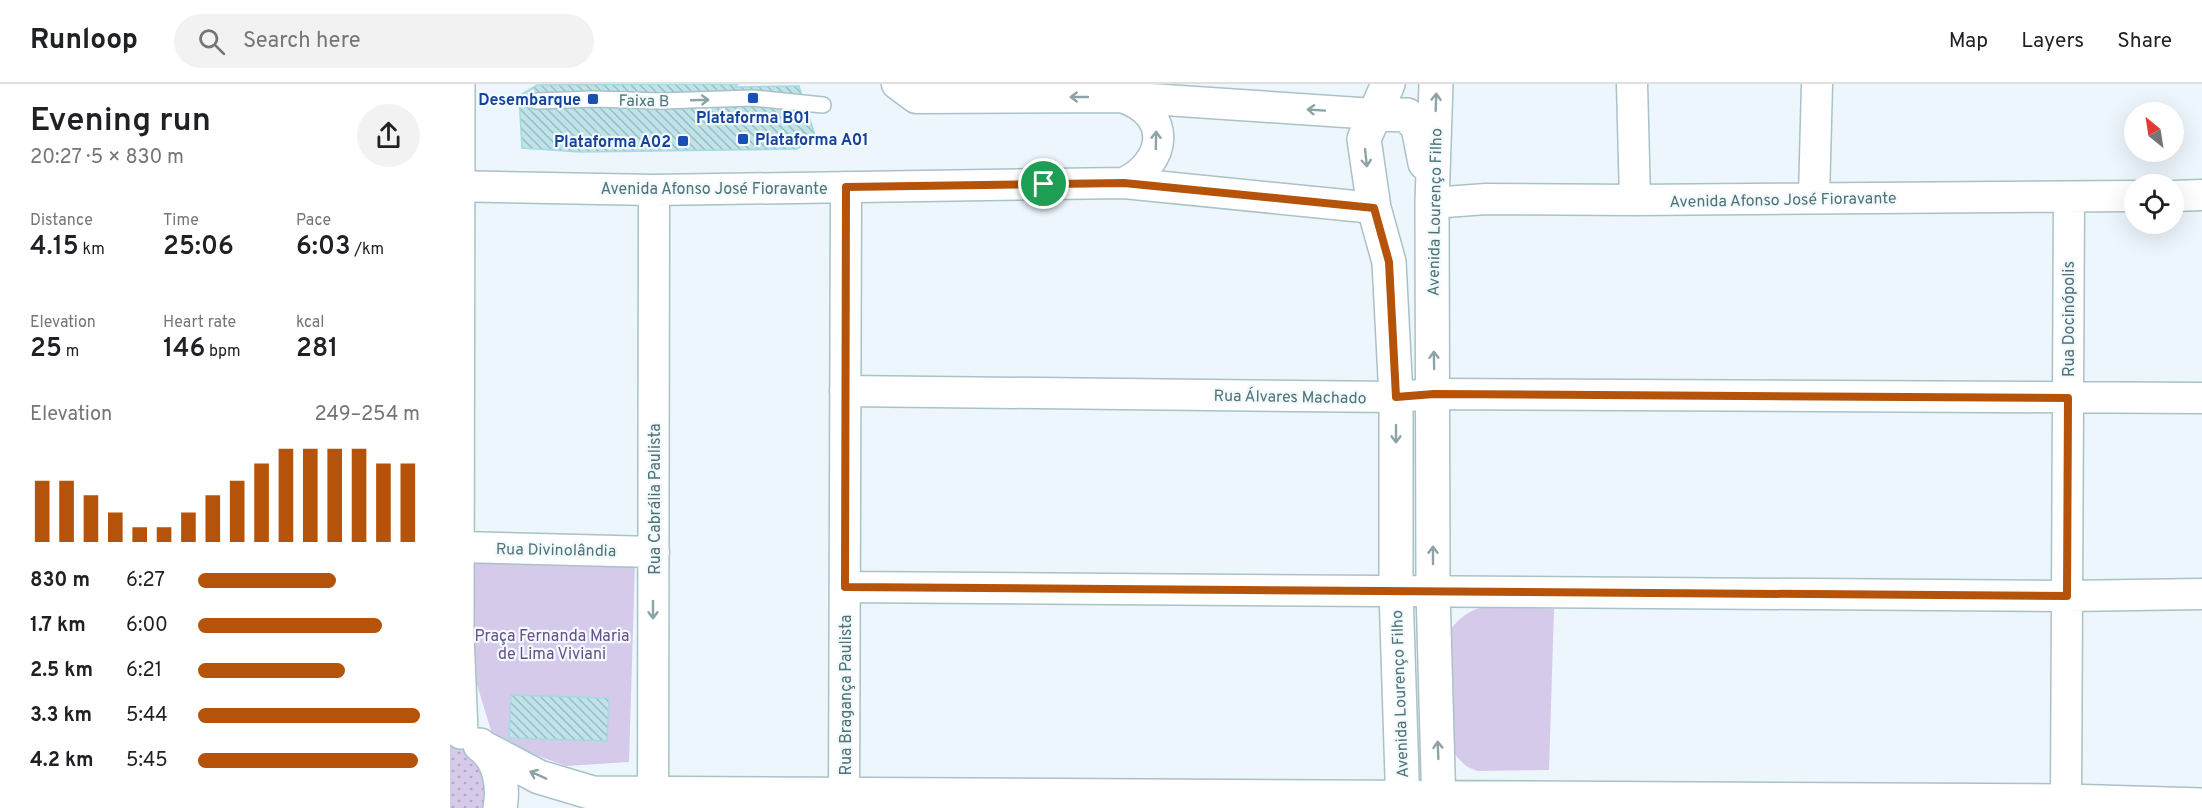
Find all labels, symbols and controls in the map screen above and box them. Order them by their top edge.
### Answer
search box [174,14,594,68]
text: Runloop [30,23,138,59]
icon: search [195,25,228,58]
text: Search here [243,28,361,55]
text: Map [1949,28,1988,55]
text: Layers [2021,28,2084,55]
text: Share [2117,28,2172,55]
place label: Desembarque [478,91,581,111]
marker: Plataforma B01 [746,91,760,105]
one-way arrow [1070,91,1090,103]
marker: Desembarque [586,92,600,106]
street label: Faixa B [618,92,670,112]
one-way arrow [1430,92,1441,112]
one-way arrow [689,94,709,106]
text: Evening run [30,101,211,143]
north arrow [2124,102,2184,162]
map controls [2124,102,2184,234]
button: share [357,104,420,167]
one-way arrow [1306,104,1326,115]
place label: Plataforma B01 [696,109,810,129]
street label: Avenida Lourenço Filho [1425,128,1447,296]
place label: Plataforma A01 [755,131,869,151]
one-way arrow [1150,131,1162,151]
marker: Plataforma A01 [736,132,750,146]
place label: Plataforma A02 [554,133,671,153]
marker: Plataforma A02 [676,134,690,148]
text: 20:27 · 5 × 830 m [30,145,184,171]
one-way arrow [1361,148,1372,168]
pin [1018,158,1069,209]
icon: arrive [1027,167,1060,200]
button: locate [2124,174,2184,234]
street label: Avenida Afonso José Fioravante [600,180,828,200]
street label: Avenida Afonso José Fioravante [1669,189,1897,213]
text: Distance [30,211,93,231]
text: Time [163,211,199,231]
text: Pace [296,211,331,231]
text: 4.15 [30,231,79,264]
text: 25:06 [163,231,234,264]
text: 6:03 [296,231,351,264]
text: km [79,240,105,260]
text: /km [351,240,384,260]
street label: Rua Docinópolis [2060,261,2080,377]
text: Elevation [30,313,96,333]
text: Heart rate [163,313,236,333]
text: kcal [296,313,324,333]
text: 25 [30,333,62,366]
text: 146 [163,333,205,366]
text: 281 [296,333,338,366]
text: m [62,342,79,362]
text: bpm [205,342,241,362]
one-way arrow [1428,350,1440,370]
street label: Rua Álvares Machado [1213,385,1367,409]
text: Elevation [30,402,112,428]
text: 249–254 m [315,402,420,428]
street label: Rua Cabrália Paulista [646,423,666,575]
one-way arrow [1390,424,1402,444]
street label: Rua Divinolândia [496,540,616,562]
one-way arrow [1427,545,1439,565]
text: 830 m [30,568,90,594]
text: 6:27 [126,568,165,594]
one-way arrow [648,600,659,620]
street label: Avenida Lourenço Filho [1388,609,1414,778]
text: 1.7 km [30,613,86,639]
text: 6:00 [126,613,168,639]
street label: Rua Bragança Paulista [837,615,857,775]
park label: Praça Fernanda Maria de Lima Viviani [474,627,630,665]
text: 2.5 km [30,658,93,684]
text: 6:21 [126,658,162,684]
text: 3.3 km [30,703,92,729]
text: 5:44 [126,703,168,729]
one-way arrow [1432,740,1444,760]
text: 4.2 km [30,748,94,774]
text: 5:45 [126,748,168,774]
one-way arrow [529,769,547,781]

